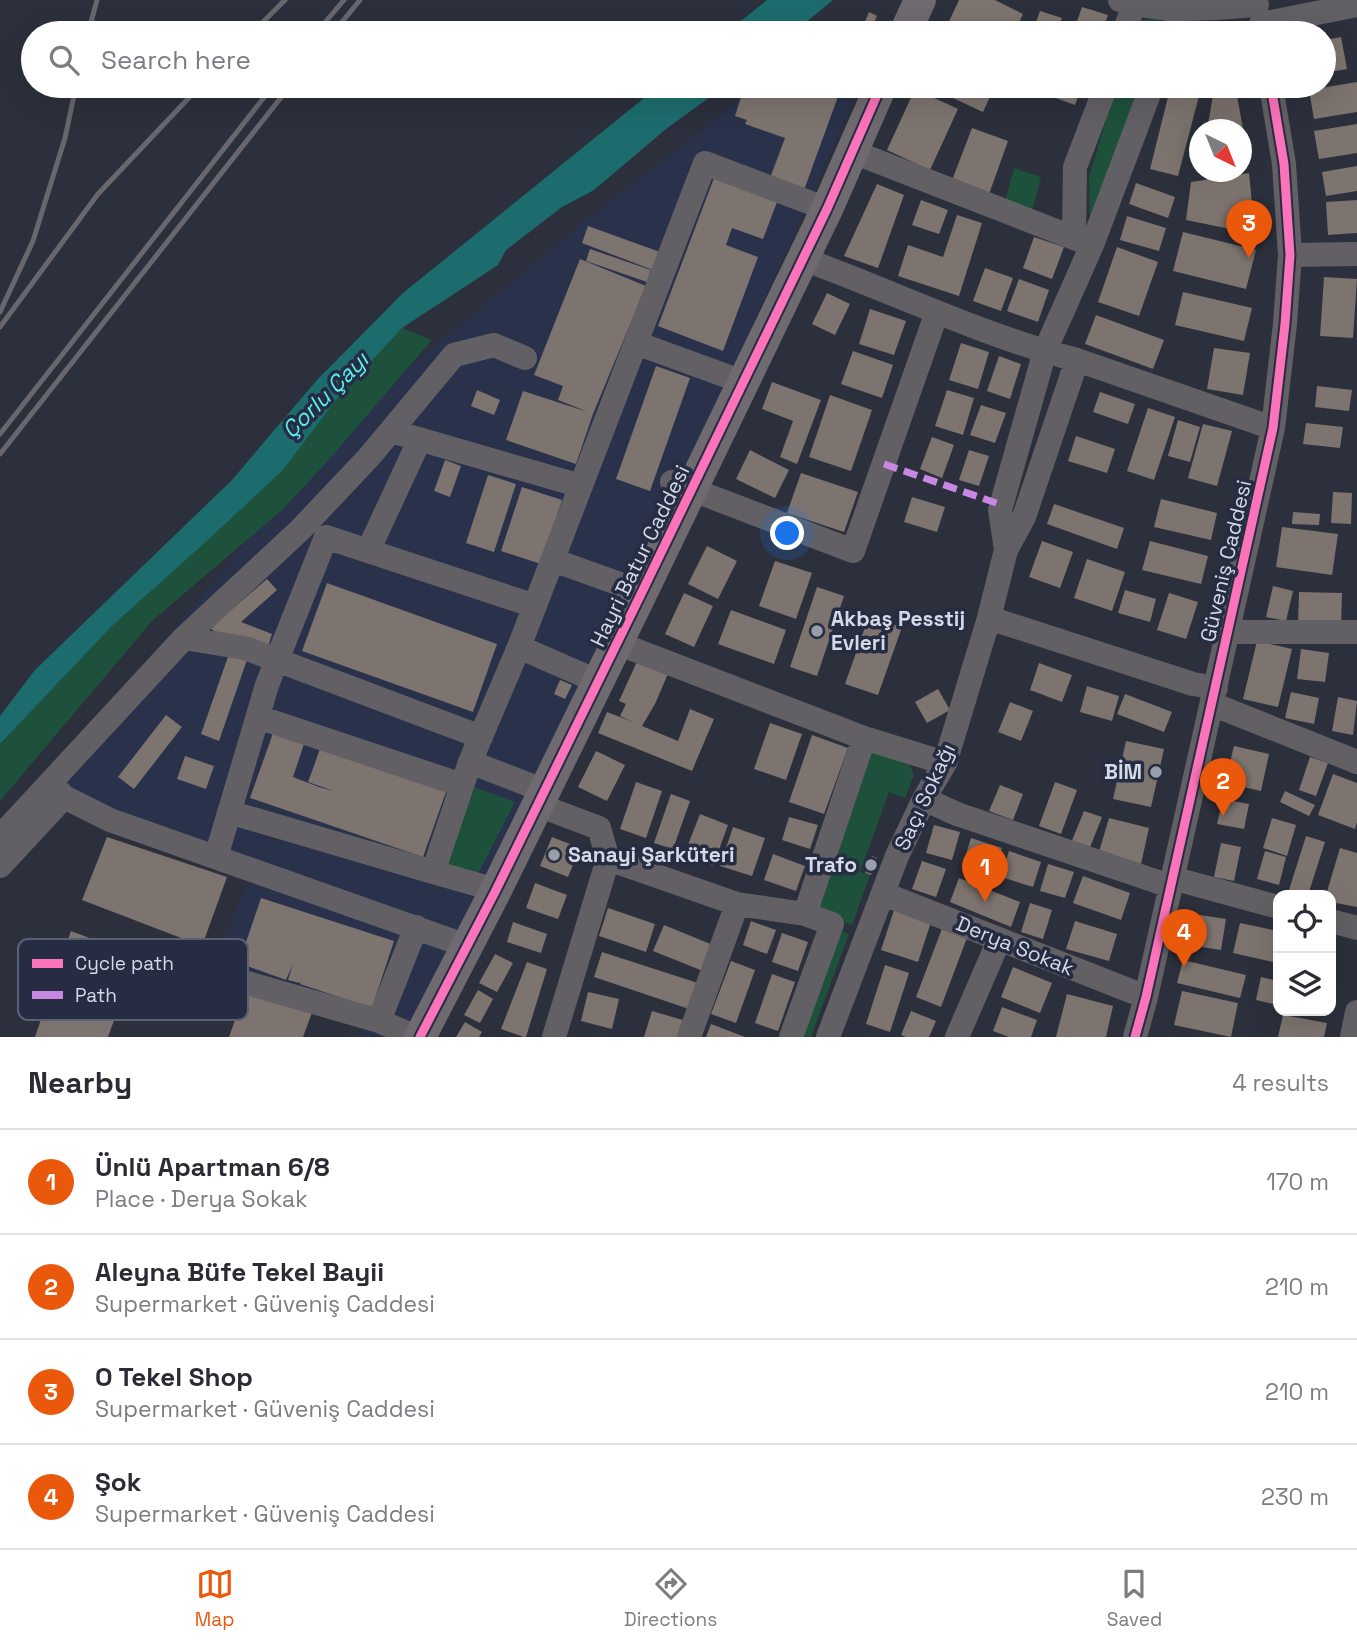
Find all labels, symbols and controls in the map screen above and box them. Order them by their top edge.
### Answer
search box [21,21,1336,98]
icon: search [45,41,83,79]
text: Search here [101,43,251,77]
north arrow [1189,119,1252,182]
pin: 3 [1226,200,1272,258]
water label: Çorlu Çayı [275,344,376,445]
street label: Hayri Batur Caddesi [584,460,695,651]
street label: Güveniş Caddesi [1194,477,1257,645]
your location [770,516,804,550]
place label: Akbaş Pesstij Evleri [831,605,965,656]
marker: Akbaş Pesstij Evleri [809,623,825,639]
street label: Saçı Sokağı [888,739,961,855]
place label: BİM [1104,758,1142,785]
pin: 2 [1200,758,1246,816]
marker: BİM [1148,764,1164,780]
place label: Sanayi Şarküteri [568,841,735,868]
pin: 1 [962,844,1008,902]
marker: Sanayi Şarküteri [546,847,562,863]
place label: Trafo [805,851,857,878]
marker: Trafo [863,857,879,873]
map controls [1273,890,1336,1016]
button: locate [1273,890,1336,953]
pin: 4 [1161,909,1207,967]
street label: Derya Sokak [952,910,1078,981]
legend [18,939,248,1020]
text: Cycle path [75,951,174,976]
button: layers [1273,953,1336,1016]
text: Path [75,983,117,1008]
text: Nearby [28,1063,132,1102]
text: 4 results [1232,1068,1329,1098]
text: Ünlü Apartman 6/8 [95,1150,330,1184]
text: 1 [46,1167,56,1197]
text: 170 m [1266,1167,1329,1197]
text: Place · Derya Sokak [95,1184,308,1214]
text: Aleyna Büfe Tekel Bayii [95,1255,384,1289]
text: 2 [44,1272,58,1302]
text: 210 m [1265,1272,1329,1302]
text: Supermarket · Güveniş Caddesi [95,1289,435,1319]
text: O Tekel Shop [95,1360,253,1394]
text: 3 [44,1377,58,1407]
text: 210 m [1265,1377,1329,1407]
text: Supermarket · Güveniş Caddesi [95,1394,435,1424]
text: Şok [95,1465,141,1499]
text: 4 [44,1482,58,1512]
text: 230 m [1261,1482,1329,1512]
text: Supermarket · Güveniş Caddesi [95,1499,435,1529]
tab: Map [195,1565,234,1632]
tab: Directions [624,1565,717,1632]
tab: Saved [1107,1565,1162,1632]

